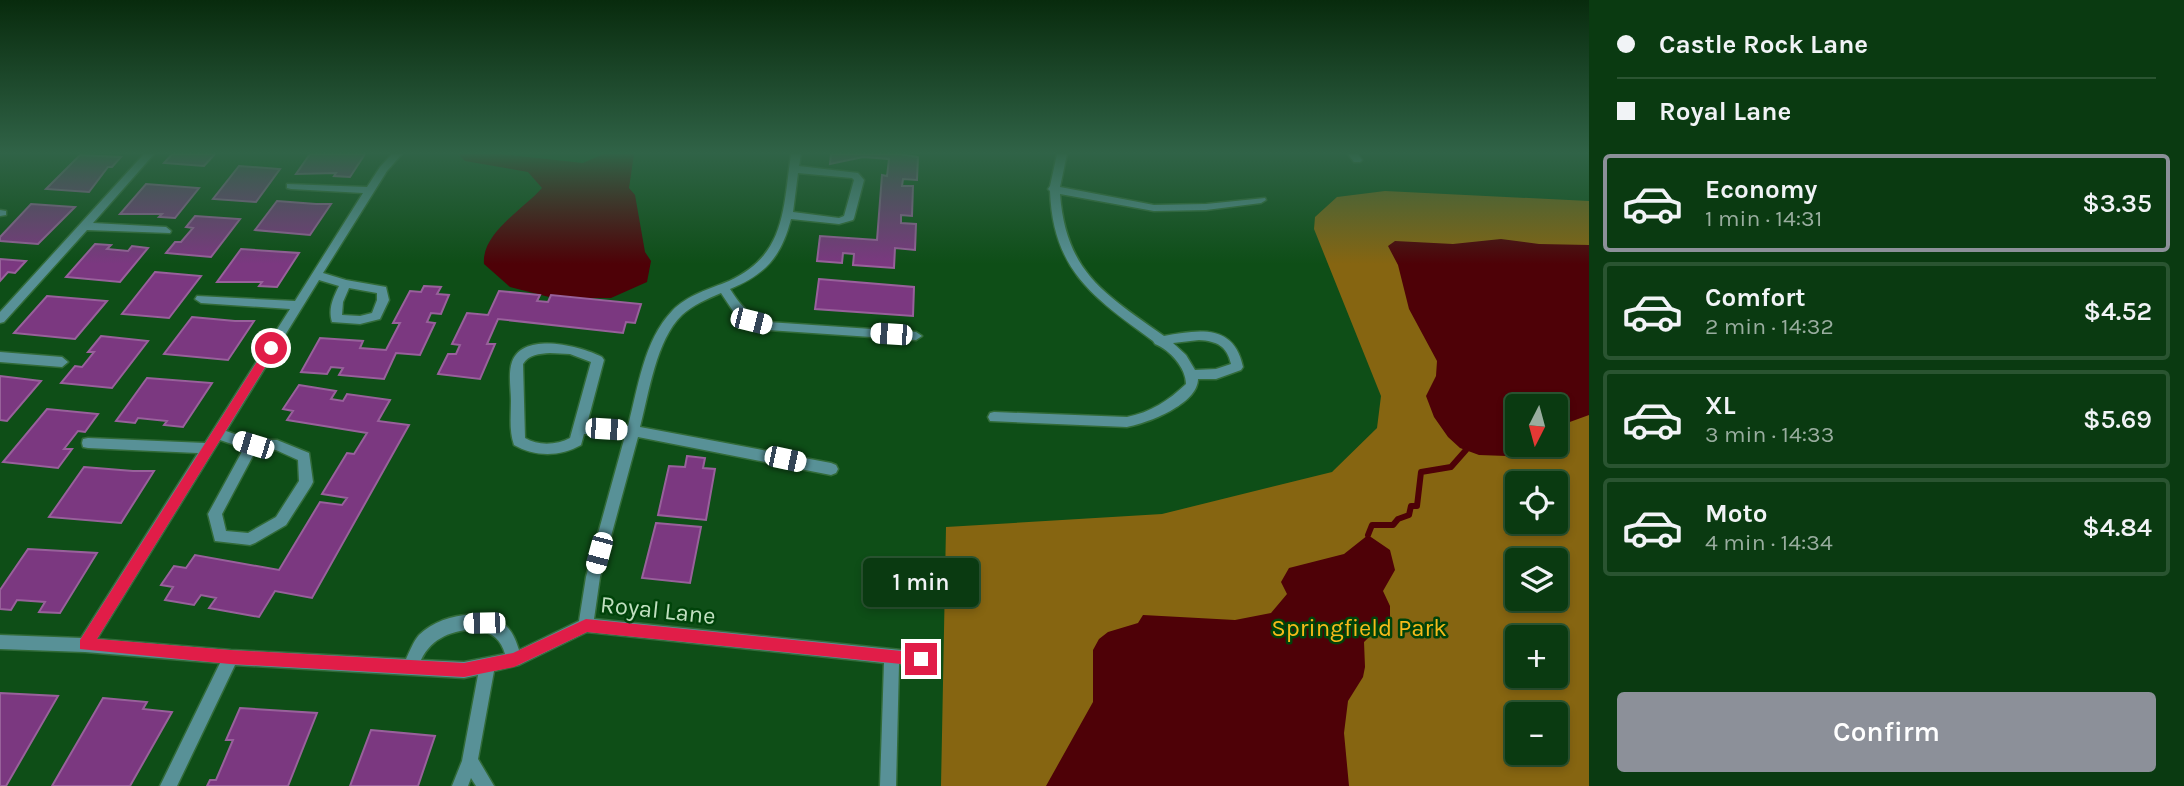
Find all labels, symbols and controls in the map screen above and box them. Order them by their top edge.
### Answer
text: Castle Rock Lane [1659,29,1868,60]
text: Royal Lane [1659,96,1791,127]
icon: car [1621,172,1684,235]
text: Economy [1705,174,1817,205]
text: $3.35 [2082,188,2152,219]
text: 1 min · 14:31 [1705,205,1822,232]
icon: car [1621,280,1684,343]
text: Comfort [1705,282,1806,313]
text: $4.52 [2083,296,2152,327]
car [729,306,774,336]
text: 2 min · 14:32 [1705,313,1834,340]
car [870,322,913,346]
route start [255,332,287,364]
icon: car [1621,388,1684,451]
text: XL [1705,390,1736,421]
north arrow [1505,394,1568,457]
map controls [1505,394,1568,765]
text: $5.69 [2083,404,2152,435]
car [585,417,628,441]
text: 3 min · 14:33 [1705,421,1834,448]
car [230,429,277,461]
car [763,444,808,474]
button: locate [1505,471,1568,534]
icon: car [1621,496,1684,559]
text: Moto [1705,498,1767,529]
text: $4.84 [2082,512,2152,543]
text: 4 min · 14:34 [1705,529,1833,556]
car [584,530,615,576]
button: layers [1505,548,1568,611]
callout: 1 min [863,558,979,606]
text: 1 min [892,569,950,596]
street label: Royal Lane [599,590,717,630]
car [463,612,506,634]
park label: Springfield Park [1271,614,1447,642]
button: + [1505,625,1568,688]
route end [905,643,937,675]
button: Confirm [1617,692,2156,772]
button: − [1505,702,1568,765]

